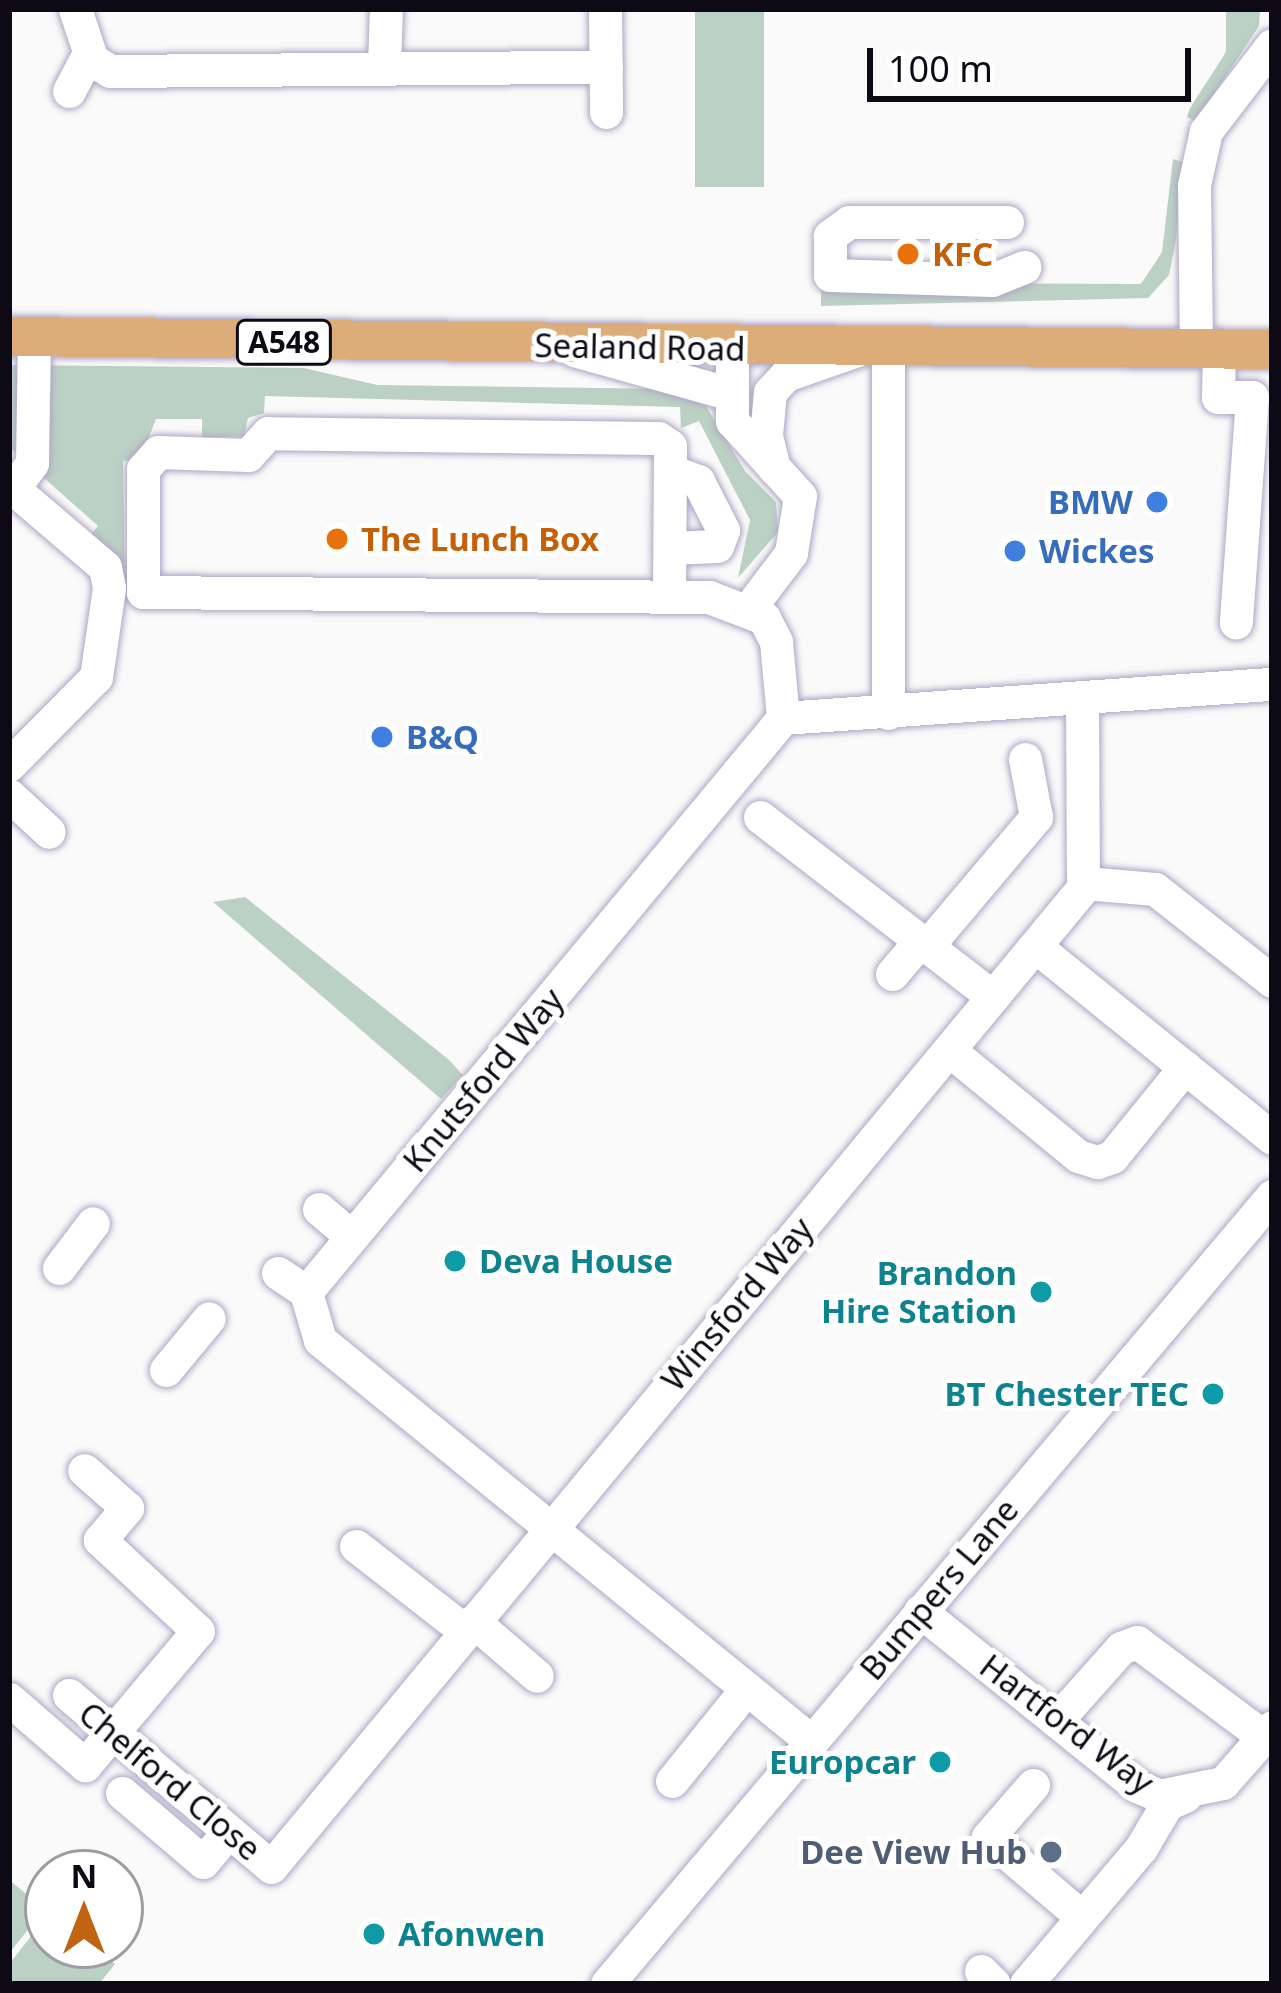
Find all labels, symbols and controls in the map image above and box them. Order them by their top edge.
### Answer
scale bar [873,24,1197,98]
text: 100 m [888,44,993,93]
place label: KFC [932,234,993,274]
marker: KFC [895,241,921,267]
road number: A548 [233,318,335,366]
street label: Sealand Road [534,325,746,369]
place label: BMW [1048,482,1133,522]
marker: BMW [1144,489,1170,515]
place label: The Lunch Box [361,519,599,559]
marker: The Lunch Box [324,526,350,552]
place label: Wickes [1039,531,1155,571]
marker: Wickes [1002,538,1028,564]
place label: B&Q [406,717,479,757]
marker: B&Q [369,724,395,750]
street label: Knutsford Way [395,980,571,1180]
street label: Winsford Way [653,1209,821,1399]
place label: Deva House [479,1241,673,1281]
marker: Deva House [442,1248,468,1274]
place label: Brandon Hire Station [821,1253,1017,1331]
marker: Brandon Hire Station [1028,1279,1054,1305]
place label: BT Chester TEC [944,1374,1189,1414]
marker: BT Chester TEC [1200,1381,1226,1407]
street label: Bumpers Lane [852,1490,1026,1688]
street label: Hartford Way [972,1646,1162,1802]
street label: Chelford Close [71,1693,269,1869]
place label: Europcar [769,1742,916,1782]
marker: Europcar [927,1749,953,1775]
place label: Dee View Hub [800,1832,1027,1872]
marker: Dee View Hub [1038,1839,1064,1865]
north arrow [24,1849,144,1969]
text: N [71,1853,97,1898]
place label: Afonwen [398,1914,545,1954]
marker: Afonwen [361,1921,387,1947]

